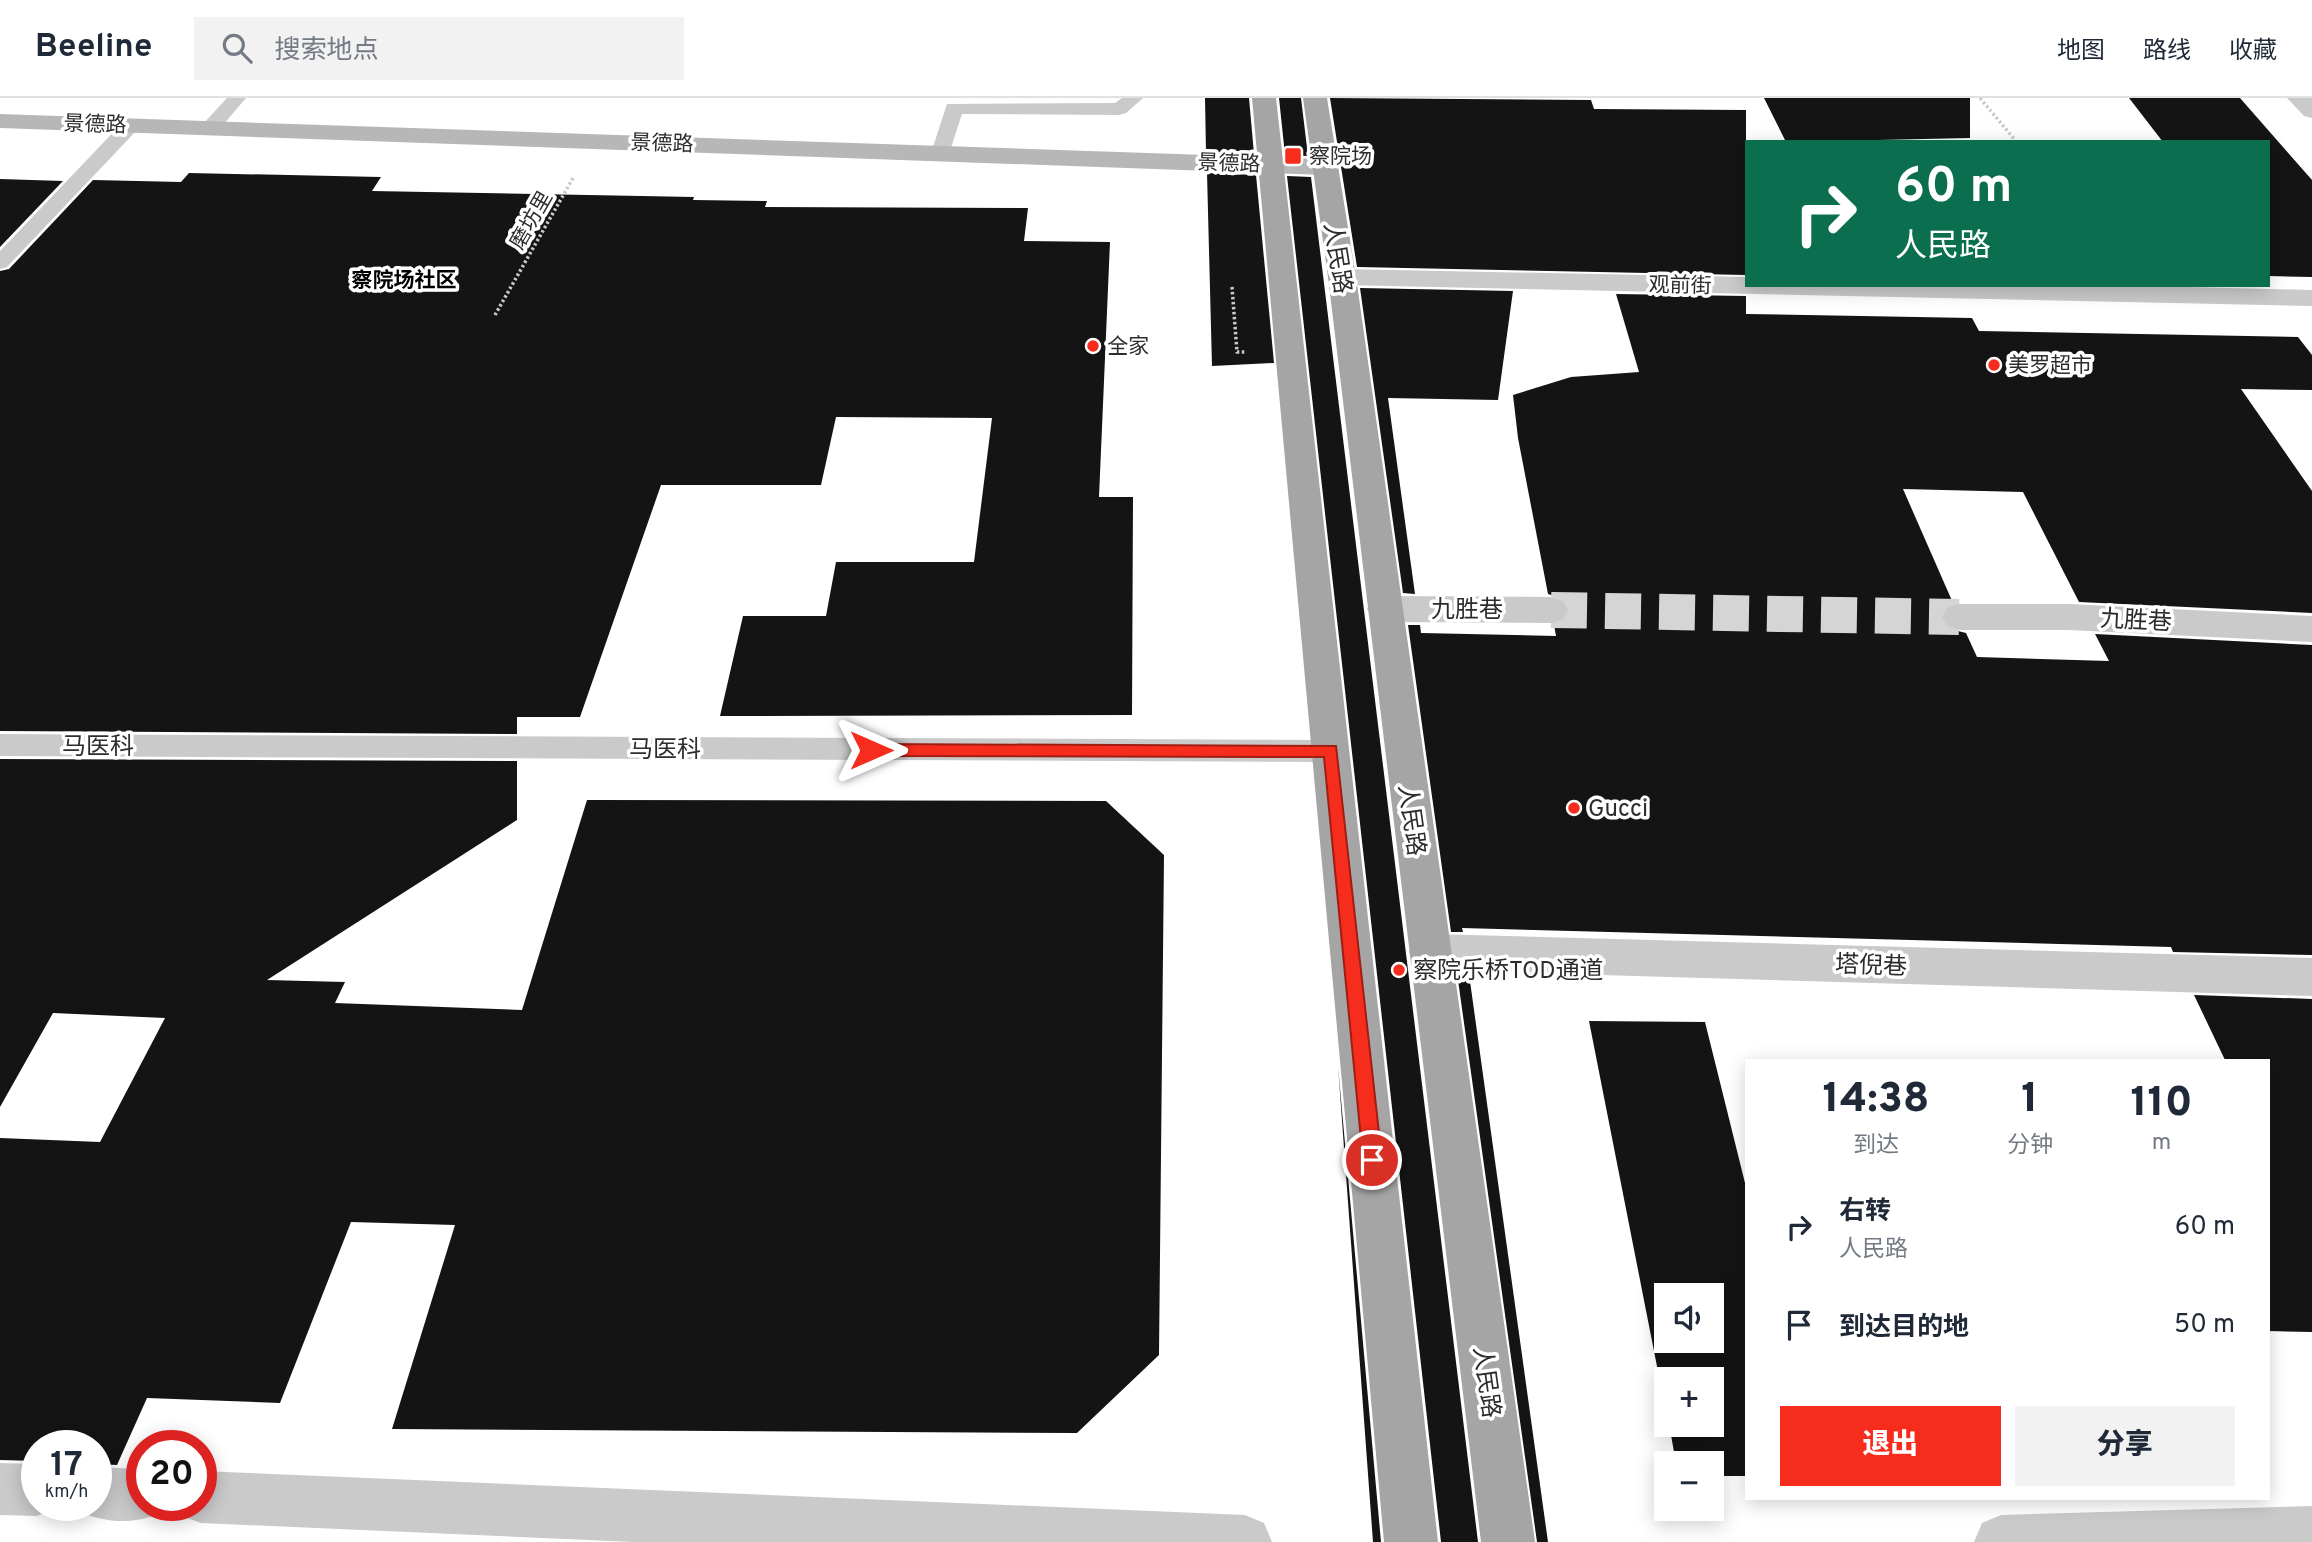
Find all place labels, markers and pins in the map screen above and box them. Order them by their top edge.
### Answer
place label: 察院场 [1309,144,1372,171]
marker: 察院场 [1283,146,1303,166]
place label: 全家 [1107,334,1149,361]
marker: 全家 [1085,338,1101,354]
place label: 美罗超市 [2008,353,2092,380]
marker: 美罗超市 [1986,357,2002,373]
place label: Gucci [1588,795,1648,825]
marker: Gucci [1566,800,1582,816]
place label: 察院乐桥TOD通道 [1413,957,1604,987]
marker: 察院乐桥TOD通道 [1391,962,1407,978]
pin [1342,1130,1402,1190]

